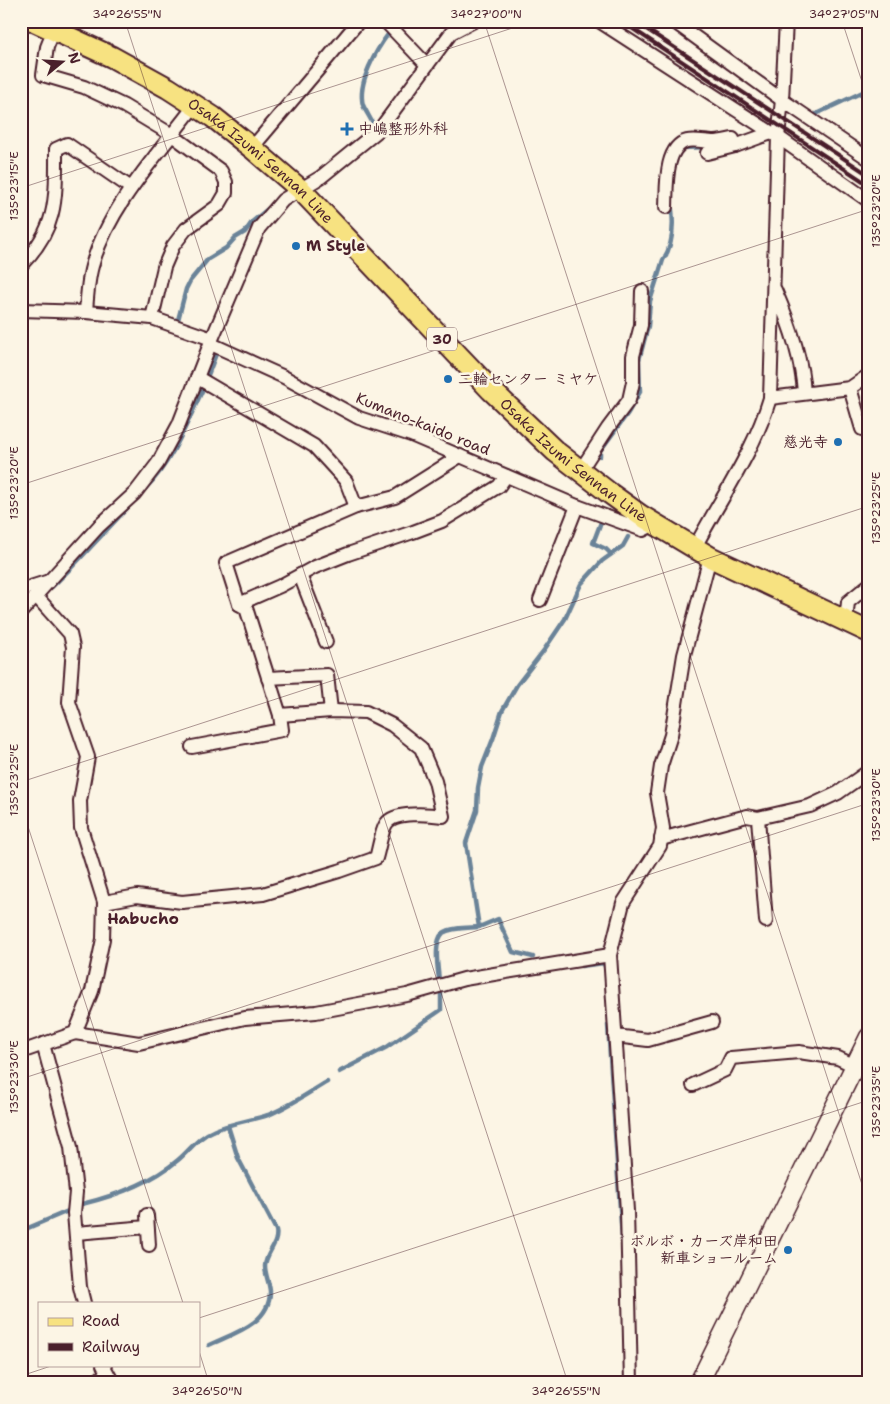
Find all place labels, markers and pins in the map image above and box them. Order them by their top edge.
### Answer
place label: 中嶋整形外科 [358,119,448,139]
marker: 中嶋整形外科 [340,122,354,136]
place label: M Style [306,236,365,256]
marker: M Style [290,240,302,252]
place label: 二輪センター ミヤケ [458,369,598,389]
marker: 二輪センター ミヤケ [442,373,454,385]
place label: 慈光寺 [783,432,828,452]
marker: 慈光寺 [832,436,844,448]
place label: ボルボ・カーズ岸和田 新車ショールーム [629,1231,778,1268]
marker: ボルボ・カーズ岸和田 新車ショールーム [782,1244,794,1256]

